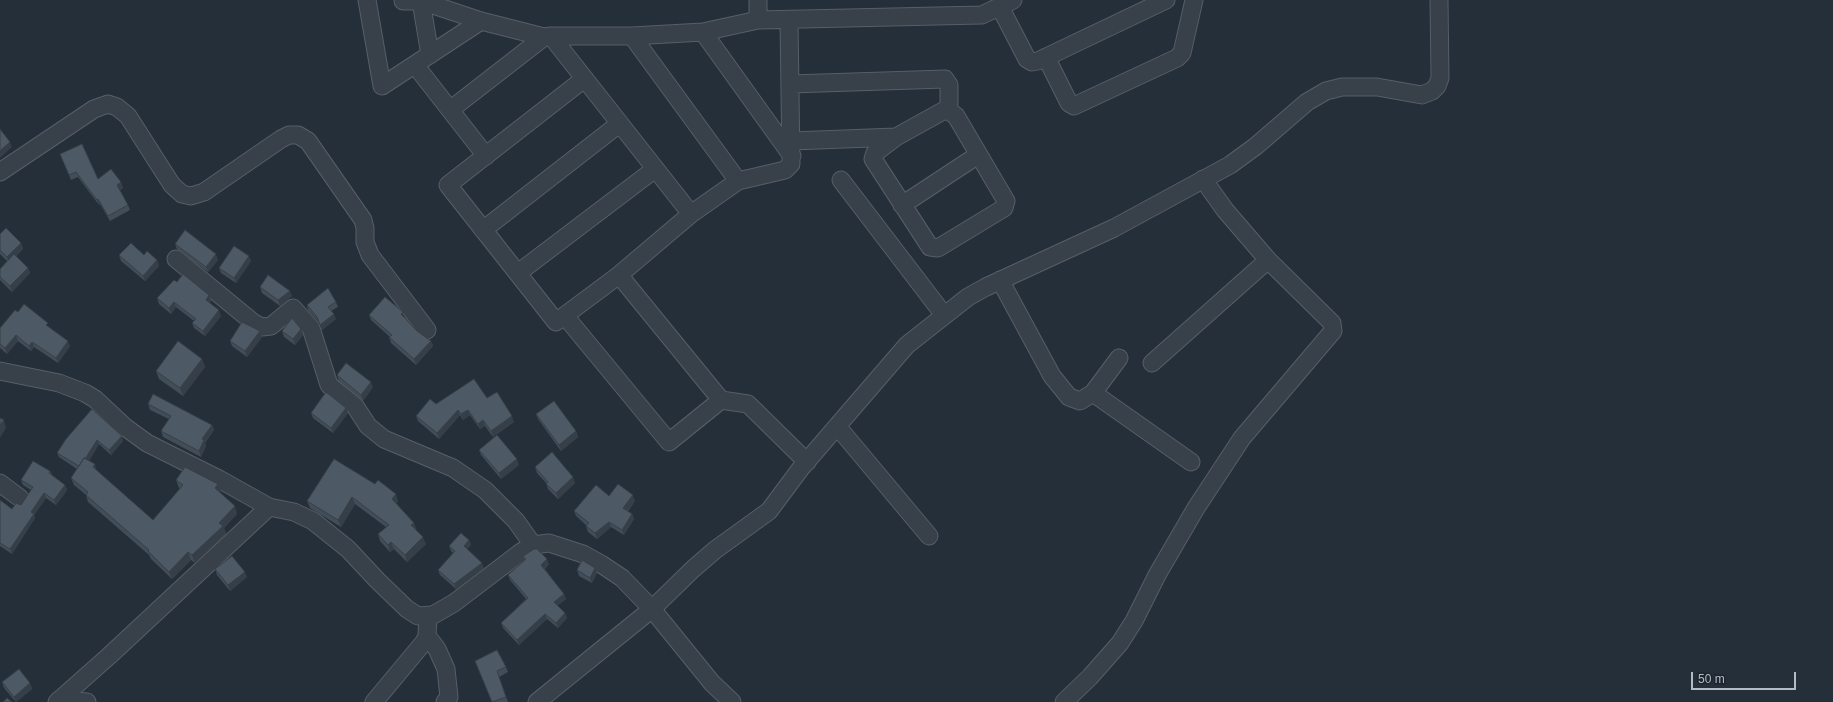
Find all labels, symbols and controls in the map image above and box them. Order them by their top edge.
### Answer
scale bar [1693,664,1798,690]
text: 50 m [1698,672,1725,686]

